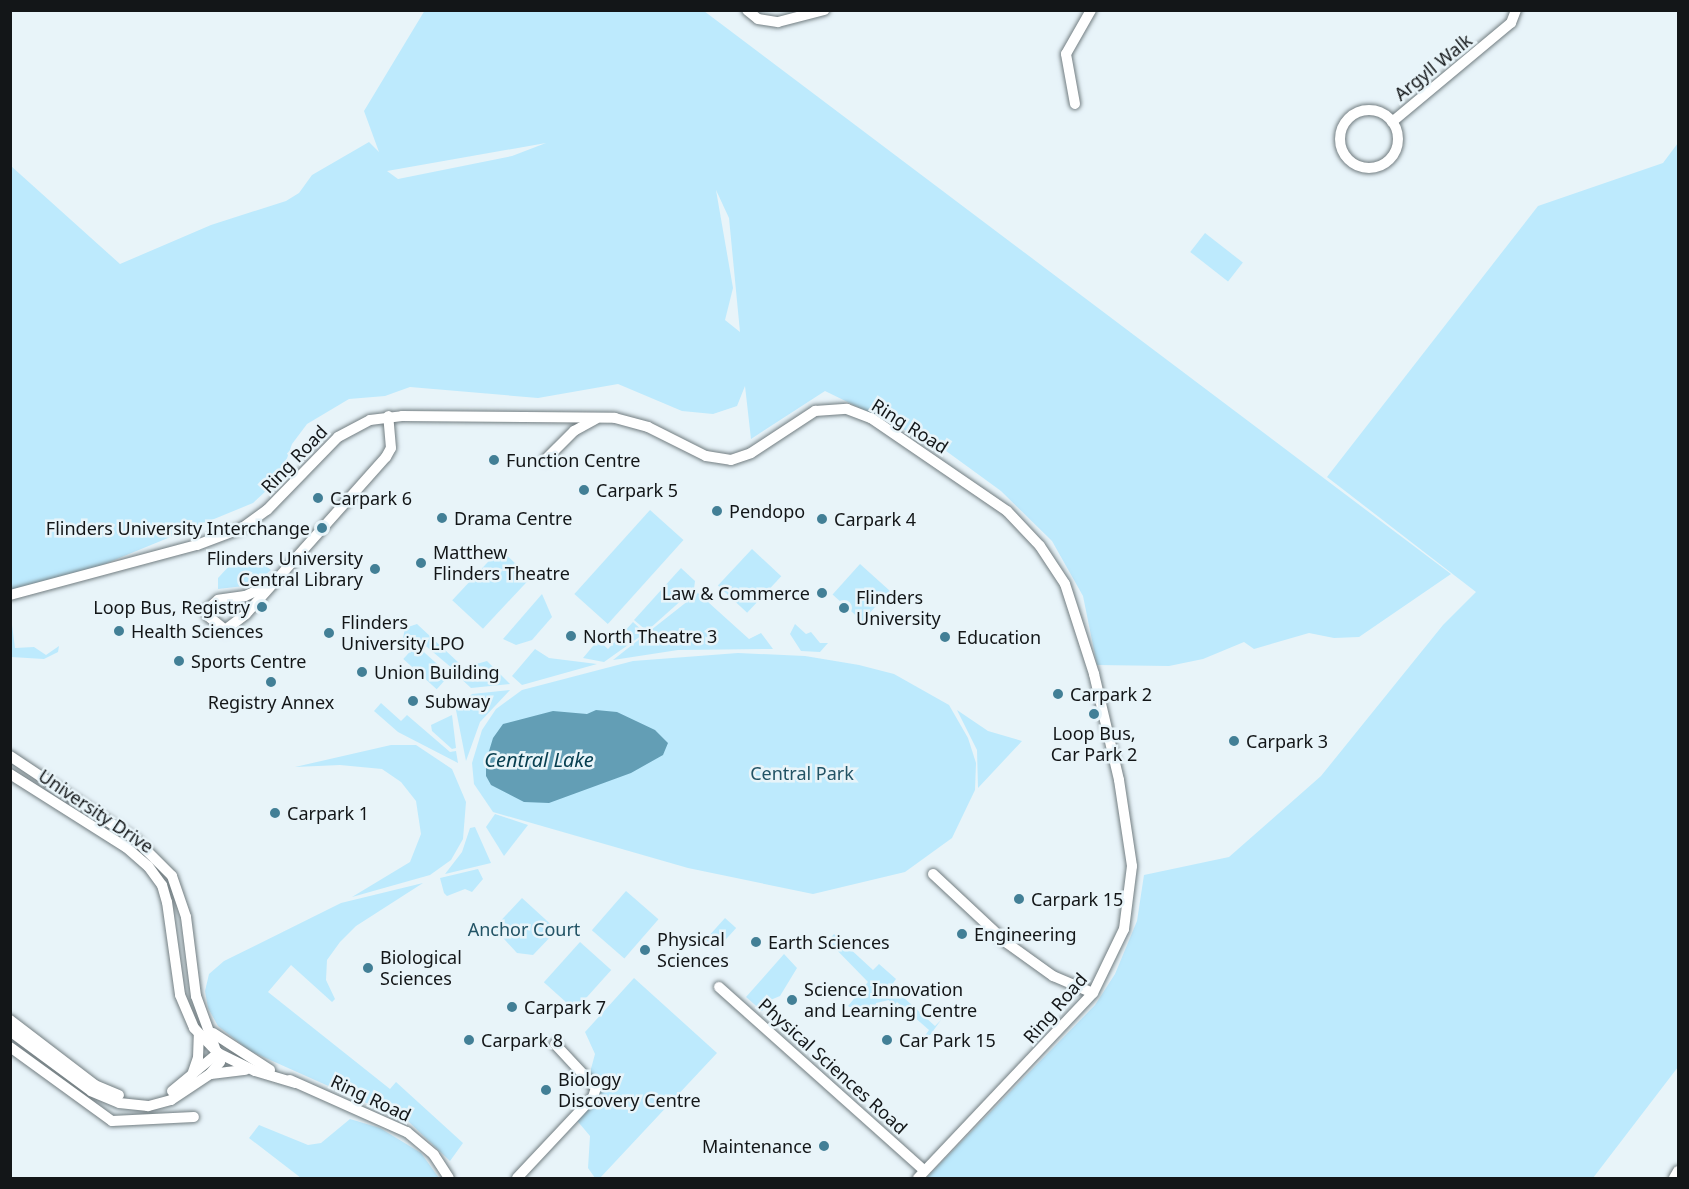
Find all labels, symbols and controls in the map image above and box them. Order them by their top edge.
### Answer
street label: Argyll Walk [1390,29,1476,105]
street label: Ring Road [868,394,952,458]
street label: Ring Road [256,421,332,497]
place label: Function Centre [506,449,640,471]
marker: Function Centre [487,453,501,467]
place label: Carpark 5 [596,479,678,501]
marker: Carpark 5 [577,483,591,497]
place label: Carpark 6 [330,487,412,509]
marker: Carpark 6 [311,491,325,505]
place label: Pendopo [729,500,805,522]
marker: Pendopo [710,504,724,518]
place label: Drama Centre [454,507,572,529]
place label: Carpark 4 [834,508,916,530]
marker: Drama Centre [435,511,449,525]
marker: Carpark 4 [815,512,829,526]
place label: Flinders University Interchange [46,517,310,539]
marker: Flinders University Interchange [315,521,329,535]
place label: Matthew Flinders Theatre [433,542,570,584]
place label: Flinders University Central Library [207,548,363,590]
marker: Matthew Flinders Theatre [414,556,428,570]
marker: Flinders University Central Library [368,562,382,576]
place label: Law & Commerce [662,582,810,604]
marker: Law & Commerce [815,586,829,600]
place label: Flinders University [856,587,941,630]
place label: Loop Bus, Registry [93,596,250,618]
marker: Loop Bus, Registry [255,600,269,614]
marker: Flinders University [837,601,851,615]
place label: Flinders University LPO [341,612,465,654]
place label: Health Sciences [131,620,263,642]
marker: Health Sciences [112,624,126,638]
place label: North Theatre 3 [583,625,717,647]
marker: Flinders University LPO [322,626,336,640]
place label: Education [957,626,1041,648]
marker: North Theatre 3 [564,629,578,643]
marker: Education [938,630,952,644]
place label: Sports Centre [191,650,306,672]
marker: Sports Centre [172,654,186,668]
place label: Union Building [374,661,500,683]
marker: Union Building [355,665,369,679]
marker: Registry Annex [264,675,278,689]
place label: Carpark 2 [1070,683,1152,705]
marker: Carpark 2 [1051,687,1065,701]
place label: Subway [425,690,490,712]
place label: Registry Annex [208,691,334,713]
marker: Subway [406,694,420,708]
marker: Loop Bus, Car Park 2 [1087,707,1101,721]
place label: Loop Bus, Car Park 2 [1051,723,1137,766]
place label: Carpark 3 [1246,730,1328,752]
marker: Carpark 3 [1227,734,1241,748]
water label: Central Lake [484,747,594,771]
park label: Central Park [750,762,854,784]
street label: University Drive [35,765,157,857]
place label: Carpark 1 [287,802,369,824]
marker: Carpark 1 [268,806,282,820]
place label: Carpark 15 [1031,888,1123,910]
marker: Carpark 15 [1012,892,1026,906]
park label: Anchor Court [468,918,580,940]
place label: Engineering [974,923,1077,945]
marker: Engineering [955,927,969,941]
place label: Physical Sciences [657,929,729,972]
place label: Earth Sciences [768,931,890,953]
marker: Earth Sciences [749,935,763,949]
marker: Physical Sciences [638,943,652,957]
place label: Biological Sciences [380,947,462,990]
marker: Biological Sciences [361,961,375,975]
street label: Ring Road [1019,968,1091,1048]
place label: Science Innovation and Learning Centre [804,979,977,1022]
marker: Science Innovation and Learning Centre [785,993,799,1007]
street label: Physical Sciences Road [754,994,912,1138]
place label: Carpark 7 [524,996,606,1018]
marker: Carpark 7 [505,1000,519,1014]
place label: Carpark 8 [481,1029,563,1051]
place label: Car Park 15 [899,1029,996,1051]
marker: Carpark 8 [462,1033,476,1047]
marker: Car Park 15 [880,1033,894,1047]
place label: Biology Discovery Centre [558,1069,701,1112]
street label: Ring Road [327,1070,415,1126]
marker: Biology Discovery Centre [539,1083,553,1097]
place label: Maintenance [702,1135,812,1157]
marker: Maintenance [817,1139,831,1153]

